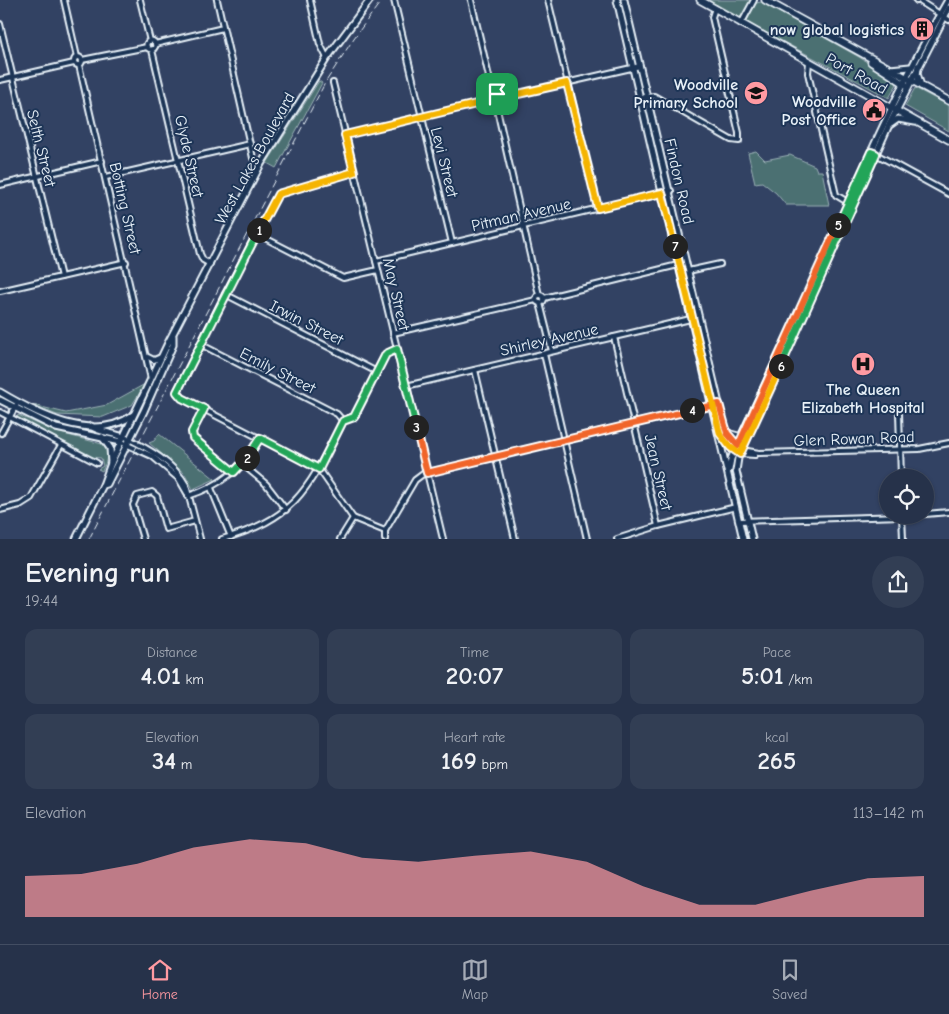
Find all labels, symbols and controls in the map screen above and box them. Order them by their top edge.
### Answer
building icon: now global logistics [909,16,935,42]
place label: now global logistics [770,21,904,39]
street label: Port Road [823,50,890,98]
pin [476,73,518,115]
place label: Woodville Primary School [633,76,738,112]
icon: arrive [483,80,511,108]
school or university icon: Woodville Primary School [743,80,769,106]
street label: West Lakes Boulevard [211,89,299,228]
place label: Woodville Post Office [781,93,856,129]
public building icon: Woodville Post Office [861,97,887,123]
street label: Selth Street [23,108,59,189]
street label: Glyde Street [171,113,207,199]
street label: Levi Street [427,125,462,199]
street label: Findon Road [660,137,698,226]
street label: Botting Street [106,161,144,256]
street label: Pitman Avenue [470,195,573,235]
pin: 5 [826,212,850,238]
text: 5 [835,217,842,234]
pin: 1 [246,218,272,242]
text: 1 [257,222,262,239]
pin: 7 [662,234,688,258]
text: 7 [672,238,679,255]
street label: May Street [379,256,413,333]
street label: Irwin Street [267,297,347,349]
street label: Shirley Avenue [498,320,600,360]
street label: Emily Street [237,344,319,398]
hospital icon: The Queen Elizabeth Hospital [850,351,876,377]
pin: 6 [768,354,794,378]
text: 6 [778,358,785,375]
place label: The Queen Elizabeth Hospital [802,381,925,417]
pin: 4 [680,398,704,422]
text: 4 [689,402,696,419]
pin: 3 [404,414,428,440]
text: 3 [413,419,420,436]
street label: Glen Rowan Road [793,428,915,450]
street label: Jean Street [641,432,676,513]
pin: 2 [234,446,260,470]
text: 2 [244,450,251,467]
map controls [879,469,934,524]
button: locate [879,469,934,524]
button: share [872,556,924,608]
text: Evening run [25,557,170,589]
text: 19:44 [25,592,58,610]
text: Distance [147,644,197,661]
text: Time [460,644,489,661]
text: Pace [763,644,791,661]
text: 4.01 [140,661,181,690]
text: 20:07 [446,661,503,690]
text: 5:01 [741,661,784,690]
text: km [181,671,204,688]
text: /km [784,671,813,688]
text: Elevation [145,729,199,746]
text: Heart rate [444,729,505,746]
text: kcal [765,729,789,746]
text: 34 [152,746,176,775]
text: 169 [441,746,477,775]
text: 265 [757,746,796,775]
text: m [176,756,192,773]
text: bpm [477,756,508,773]
text: Elevation [25,804,86,822]
text: 113–142 m [853,804,924,822]
tab: Home [142,956,178,1003]
tab: Map [461,956,489,1003]
tab: Saved [772,956,807,1003]

